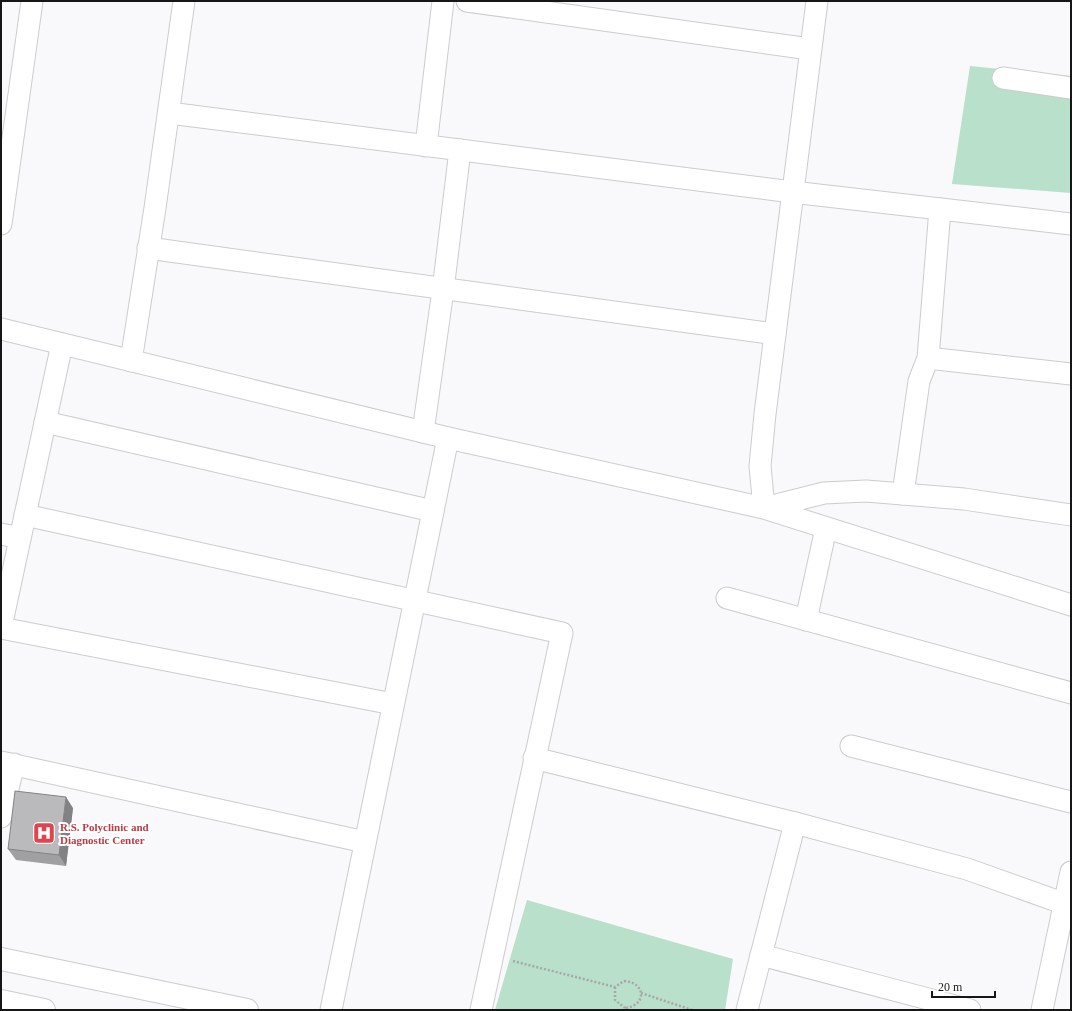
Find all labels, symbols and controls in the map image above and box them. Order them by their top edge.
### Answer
hospital icon: R.S. Polyclinic and Diagnostic Center [31,820,57,846]
place label: R.S. Polyclinic and Diagnostic Center [60,821,149,846]
scale bar [932,973,995,999]
text: 20 m [938,980,963,994]

